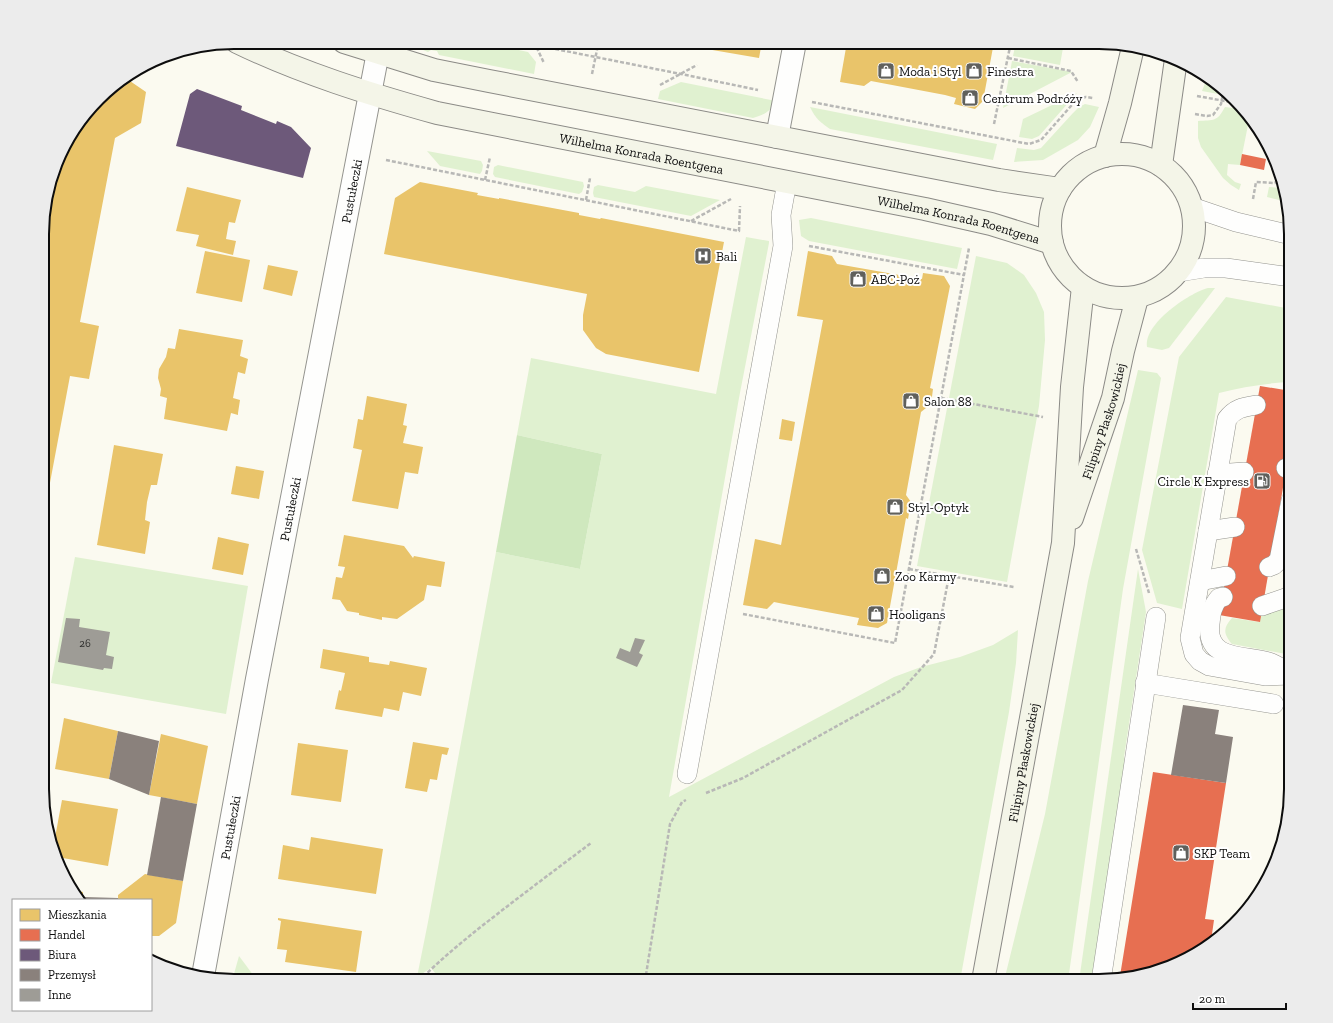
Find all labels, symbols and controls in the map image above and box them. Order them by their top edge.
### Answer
shop icon: Moda i Styl [876,61,896,81]
shop icon: Finestra [964,61,984,81]
place label: Moda i Styl [899,64,962,79]
place label: Finestra [987,64,1034,79]
shop icon: Centrum Podróży [960,88,980,108]
place label: Centrum Podróży [983,91,1083,106]
street label: Wilhelma Konrada Roentgena [558,130,725,177]
street label: Pustułeczki [338,157,365,224]
street label: Wilhelma Konrada Roentgena [876,193,1042,247]
hospital icon: Bali [693,246,713,266]
place label: Bali [716,249,738,264]
shop icon: ABC-Poż [848,269,868,289]
place label: ABC-Poż [871,272,920,287]
street label: Filipiny Płaskowickiej [1079,362,1129,481]
shop icon: Salon 88 [901,391,921,411]
place label: Salon 88 [924,394,972,409]
fuel station icon: Circle K Express [1252,471,1272,491]
place label: Circle K Express [1157,474,1249,489]
street label: Pustułeczki [277,476,304,542]
shop icon: Styl-Optyk [885,497,905,517]
place label: Styl-Optyk [908,500,969,515]
shop icon: Zoo Karmy [872,566,892,586]
place label: Zoo Karmy [895,569,957,584]
shop icon: Hooligans [866,604,886,624]
place label: Hooligans [889,607,946,622]
house number: 26 [79,637,91,650]
street label: Filipiny Płaskowickiej [1005,702,1043,823]
street label: Pustułeczki [217,794,244,861]
shop icon: SKP Team [1171,843,1191,863]
place label: SKP Team [1194,846,1251,861]
legend [12,899,152,1011]
text: Mieszkania [48,908,107,922]
text: Handel [48,928,85,942]
text: Biura [48,948,76,962]
text: Przemysł [48,968,96,982]
scale bar [1193,985,1286,1011]
text: Inne [48,988,72,1002]
text: 20 m [1199,992,1226,1006]

